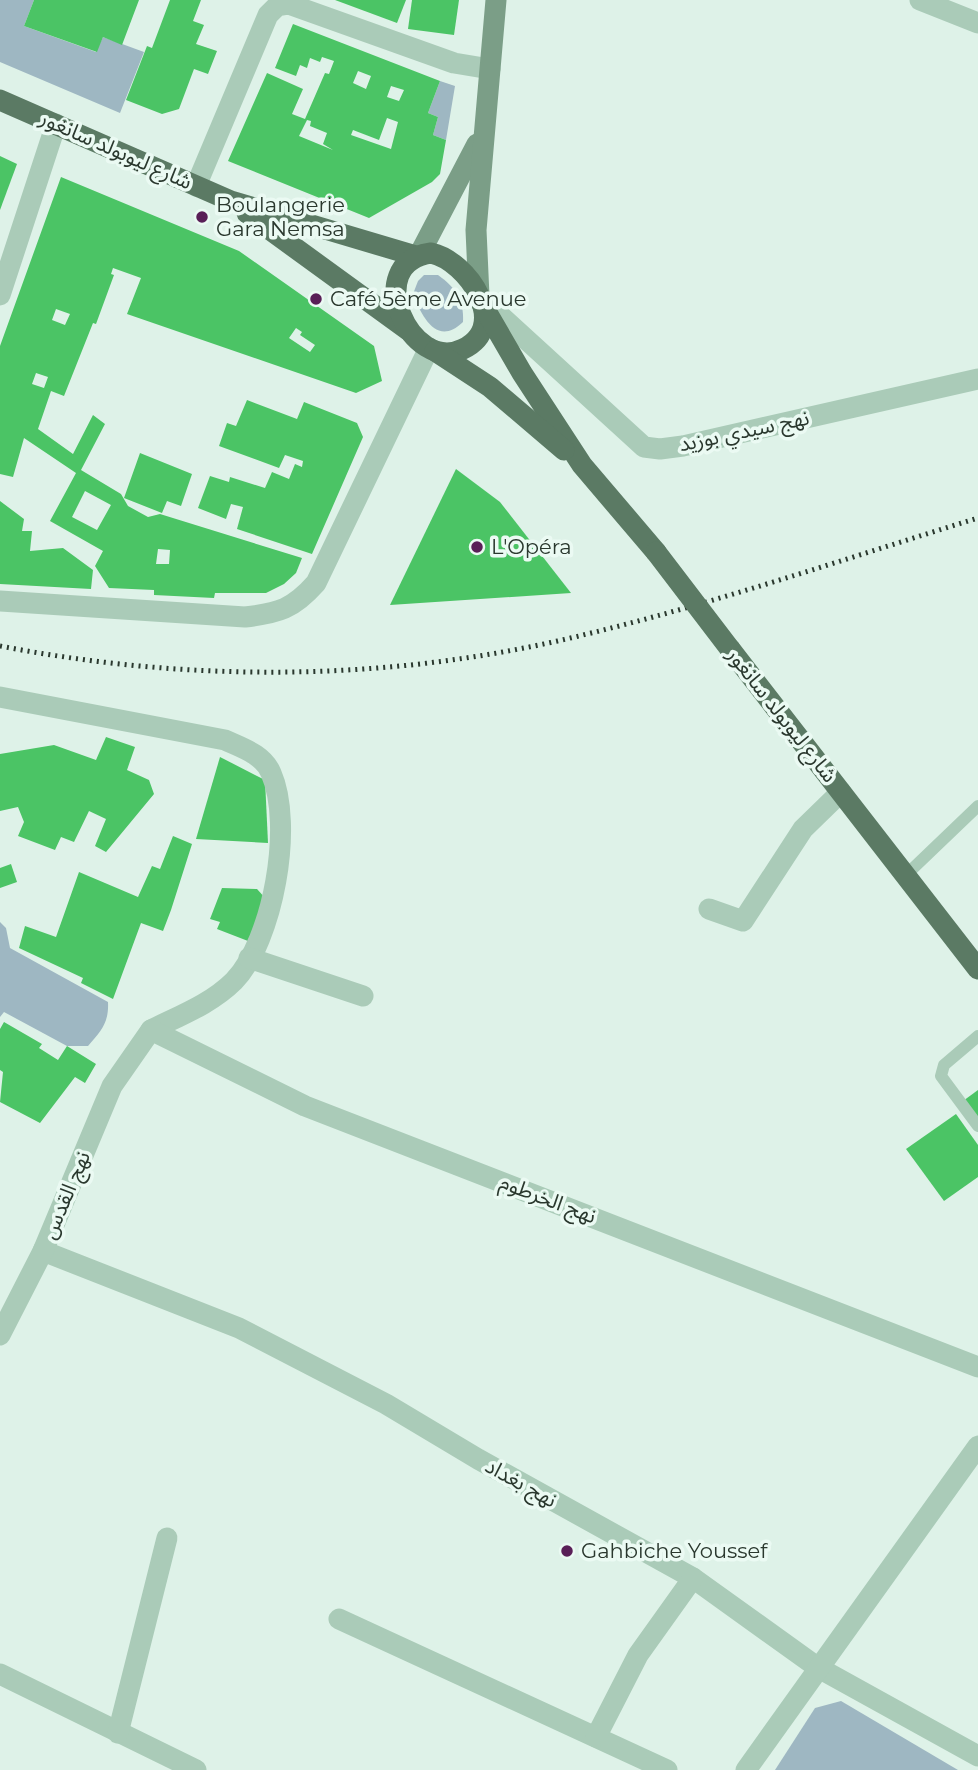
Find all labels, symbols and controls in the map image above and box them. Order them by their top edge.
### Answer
street label: شارع ليوبولد سانغور [34,104,196,197]
place label: Boulangerie Gara Nemsa [216,192,345,241]
marker: Boulangerie Gara Nemsa [194,209,210,225]
place label: Café 5ème Avenue [330,286,527,311]
marker: Café 5ème Avenue [308,291,324,307]
street label: نهج سيدي بوزيد [677,405,812,460]
place label: L'Opéra [491,534,572,559]
marker: L'Opéra [469,539,485,555]
street label: شارع ليوبولد سانغور [719,642,843,789]
street label: نهج القدس [36,1147,98,1244]
street label: نهج الخرطوم [495,1169,600,1232]
street label: نهج بغداد [480,1453,562,1515]
place label: Gahbiche Youssef [581,1538,768,1563]
marker: Gahbiche Youssef [559,1543,575,1559]

